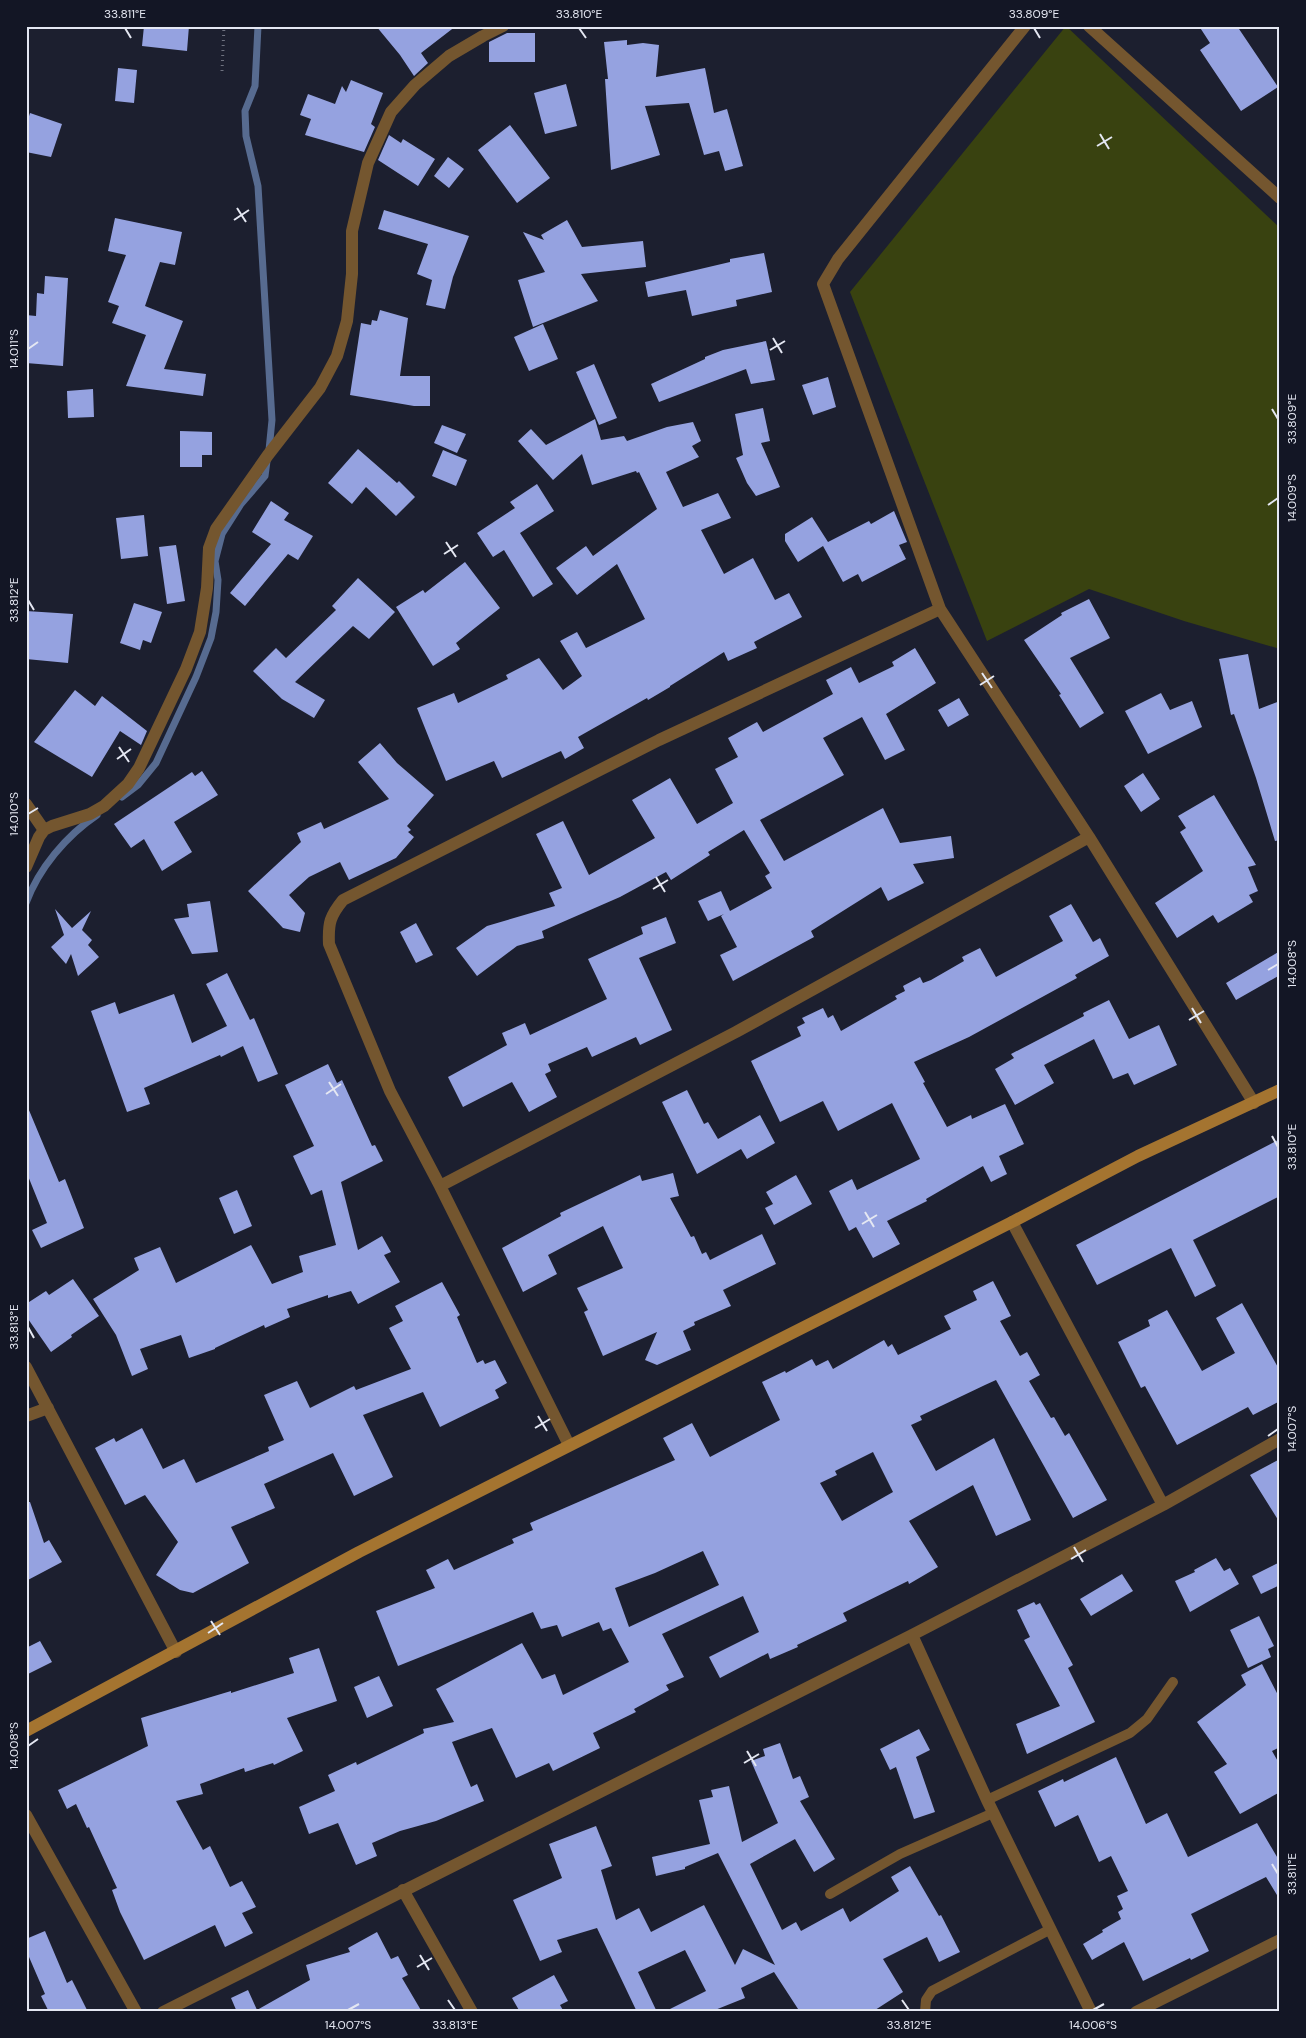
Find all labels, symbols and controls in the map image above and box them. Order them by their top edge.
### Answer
text: 33.811°E [104,6,146,22]
text: 33.810°E [556,6,602,22]
text: 33.809°E [1009,6,1059,22]
text: 14.011°S [6,329,22,369]
text: 33.809°E [1284,394,1300,444]
text: 14.009°S [1284,474,1300,522]
text: 33.812°E [6,577,22,623]
text: 14.010°S [6,792,22,836]
text: 14.008°S [1284,940,1300,988]
text: 33.810°E [1284,1124,1300,1170]
text: 33.813°E [6,1304,22,1350]
text: 14.007°S [1284,1406,1300,1452]
text: 14.008°S [6,1722,22,1770]
text: 33.811°E [1284,1853,1300,1895]
text: 14.007°S [325,2017,371,2033]
text: 33.813°E [432,2017,478,2033]
text: 33.812°E [886,2017,932,2033]
text: 14.006°S [1069,2017,1117,2033]

